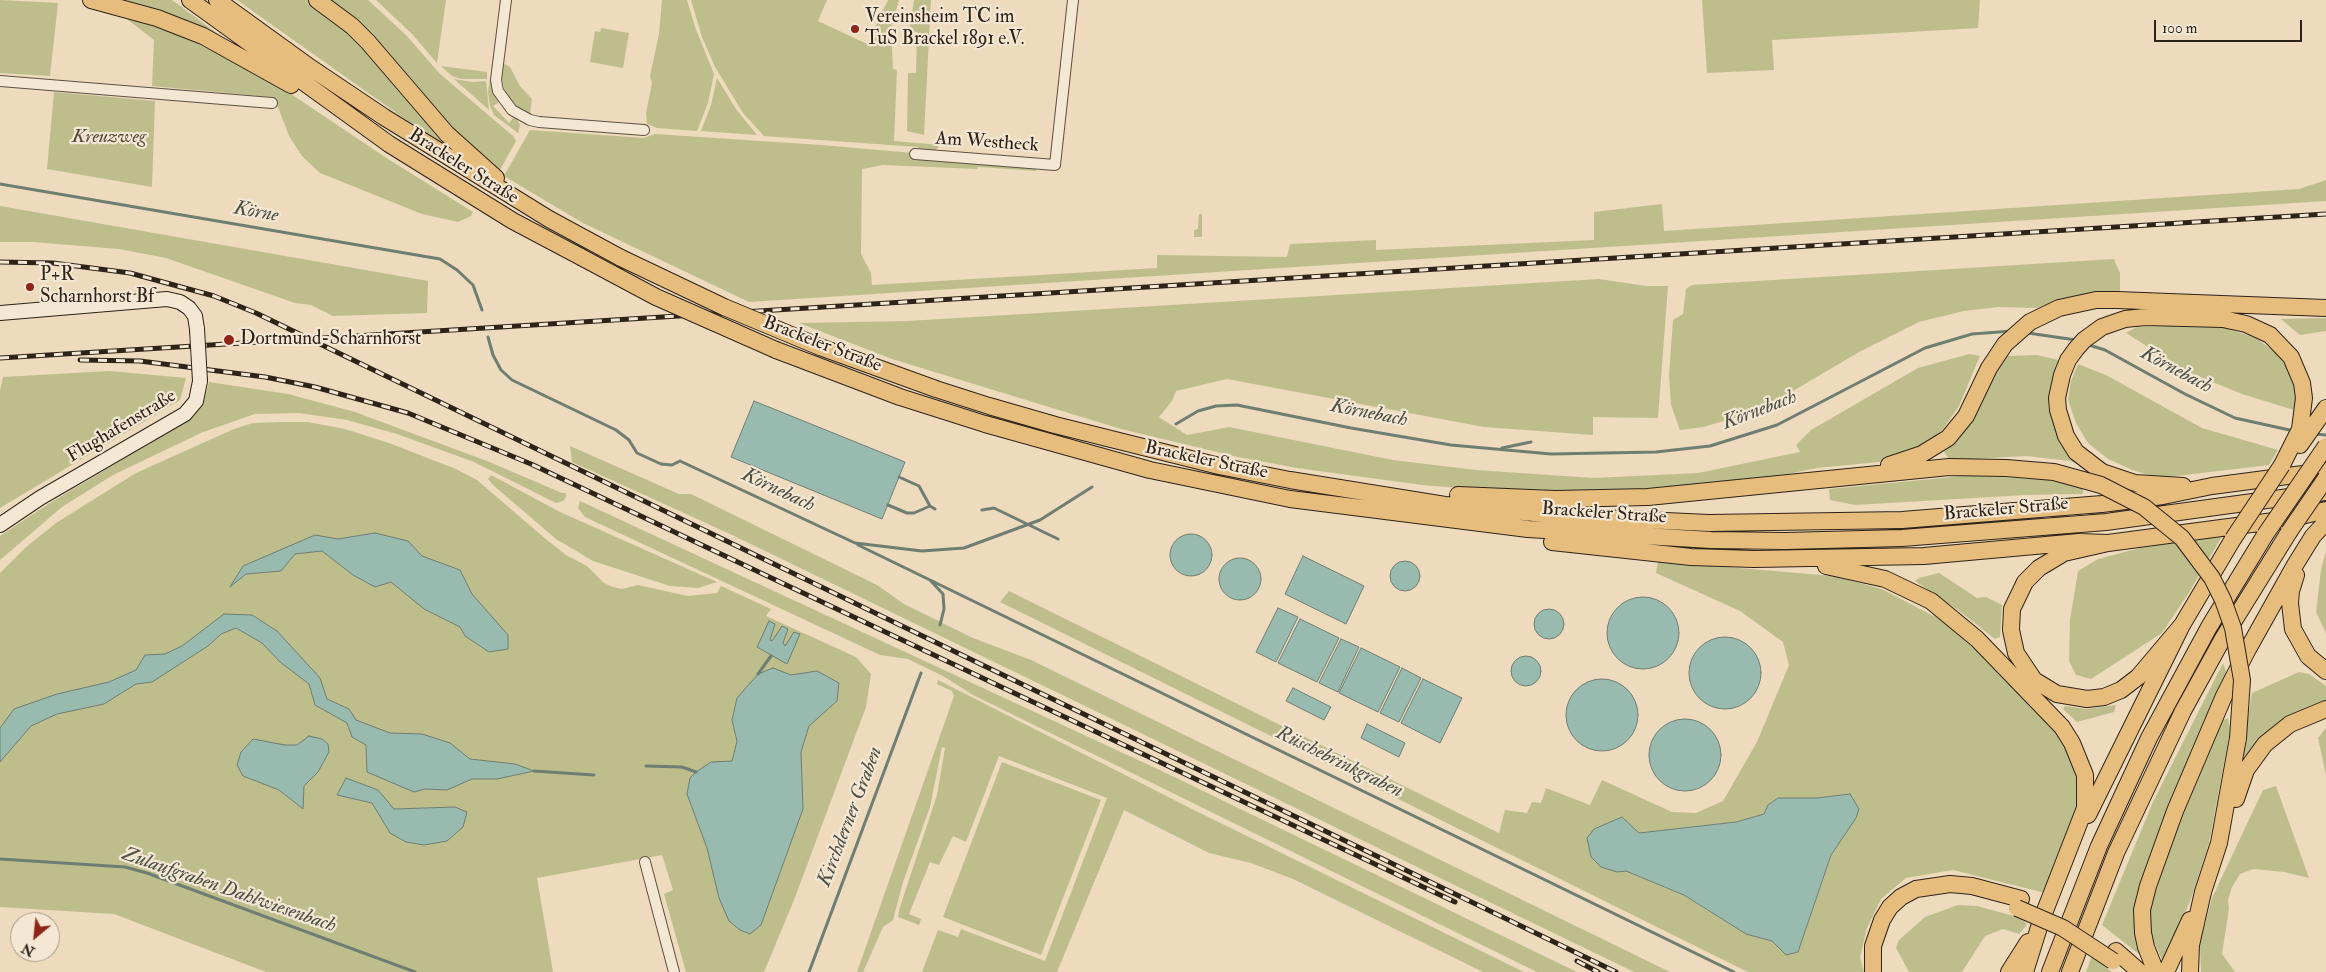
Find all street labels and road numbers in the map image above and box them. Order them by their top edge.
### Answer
street label: Brackeler Straße [404,124,522,210]
street label: Am Westheck [934,128,1040,158]
street label: Brackeler Straße [759,312,885,378]
street label: Flughafenstraße [63,385,181,469]
street label: Brackeler Straße [1142,437,1270,485]
street label: Brackeler Straße [1943,493,2069,527]
street label: Brackeler Straße [1541,498,1667,530]

